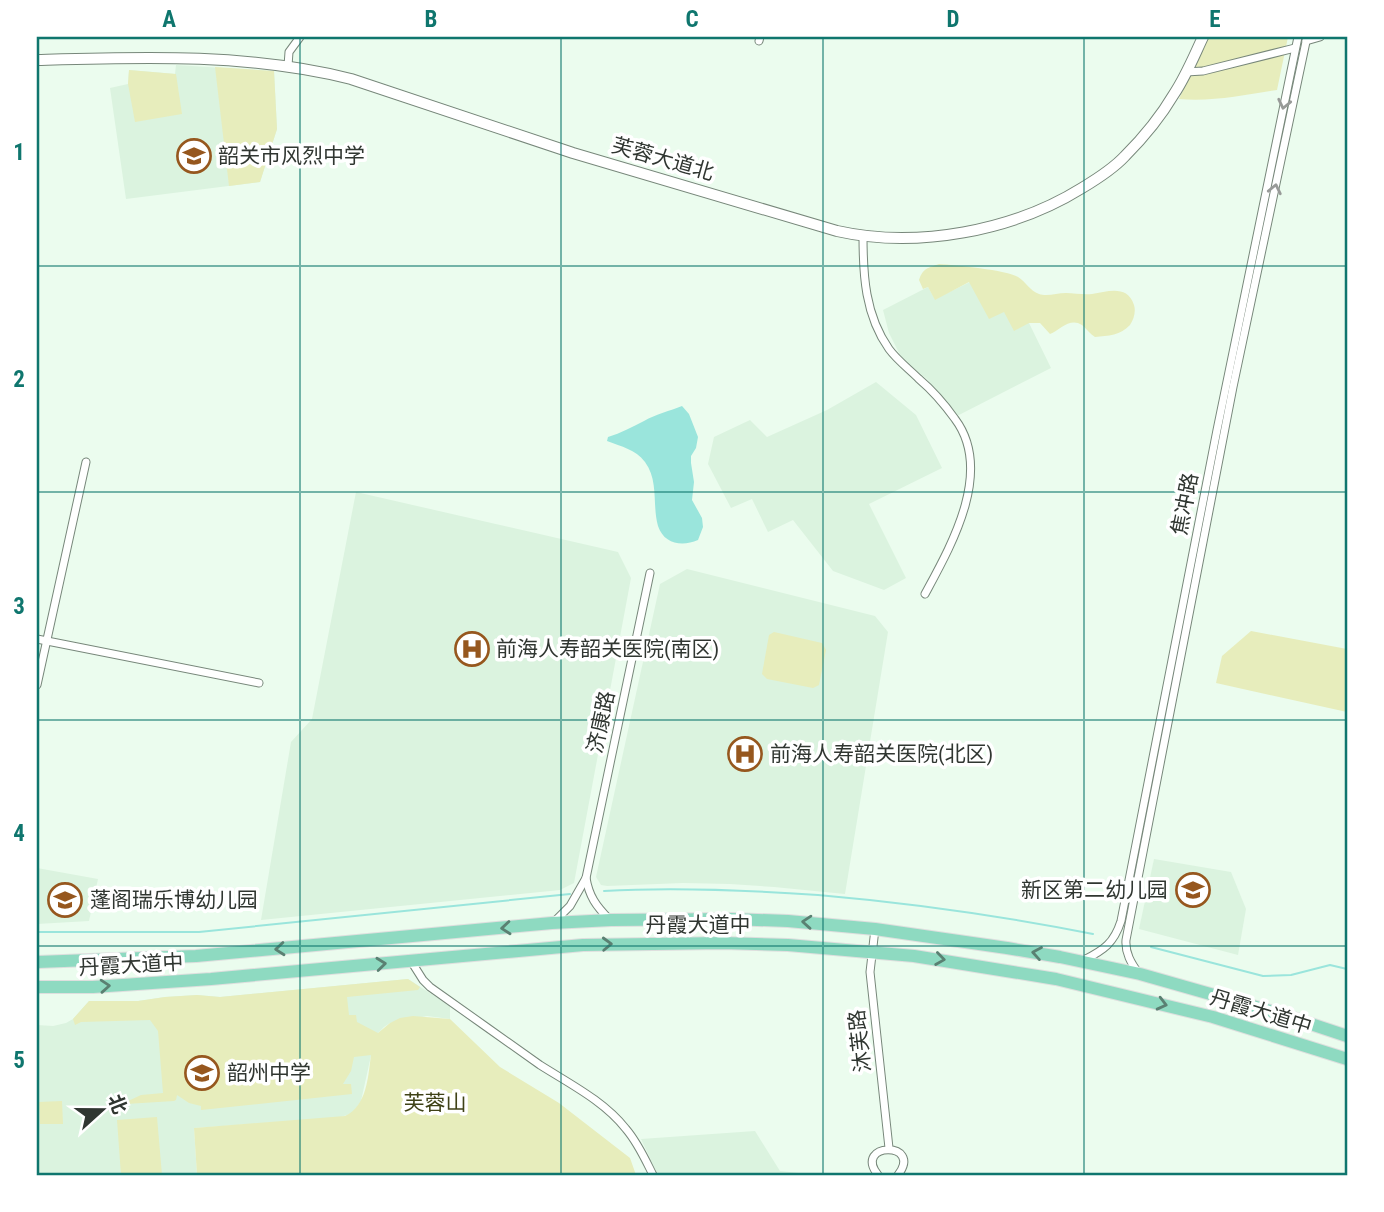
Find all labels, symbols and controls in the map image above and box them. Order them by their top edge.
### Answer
text: A [162,6,176,33]
text: B [425,6,437,33]
text: C [685,6,699,33]
text: D [947,6,960,33]
text: E [1209,6,1221,33]
one-way arrow [1277,98,1292,110]
street label: 芙蓉大道北 [609,133,717,185]
school or university icon: 韶关市风烈中学 [175,137,213,175]
text: 1 [13,139,25,166]
place label: 韶关市风烈中学 [218,144,365,168]
one-way arrow [1267,183,1282,195]
text: 2 [13,366,25,393]
street label: 焦冲路 [1167,471,1203,537]
text: 3 [13,593,25,620]
hospital icon: 前海人寿韶关医院(南区) [453,630,491,668]
place label: 前海人寿韶关医院(南区) [496,637,719,661]
street label: 济康路 [583,689,619,755]
hospital icon: 前海人寿韶关医院(北区) [726,735,764,773]
place label: 前海人寿韶关医院(北区) [770,742,993,766]
text: 4 [13,820,25,847]
school or university icon: 新区第二幼儿园 [1174,871,1212,909]
place label: 新区第二幼儿园 [1021,878,1168,902]
school or university icon: 蓬阁瑞乐博幼儿园 [46,881,84,919]
place label: 蓬阁瑞乐博幼儿园 [90,888,258,912]
street label: 丹霞大道中 [646,913,751,937]
one-way arrow [801,915,812,930]
one-way arrow [500,920,511,935]
one-way arrow [602,936,613,952]
one-way arrow [274,941,285,956]
one-way arrow [1031,946,1042,961]
street label: 丹霞大道中 [78,950,184,980]
one-way arrow [934,952,945,967]
one-way arrow [375,957,386,972]
one-way arrow [100,979,111,994]
street label: 丹霞大道中 [1207,985,1315,1039]
one-way arrow [1156,996,1168,1010]
street label: 沐芙路 [845,1008,875,1074]
text: 5 [13,1047,25,1074]
school or university icon: 韶州中学 [183,1054,221,1092]
place label: 韶州中学 [227,1061,311,1085]
north arrow [66,1076,136,1146]
text: 北 [103,1091,132,1117]
park label: 芙蓉山 [404,1091,467,1115]

